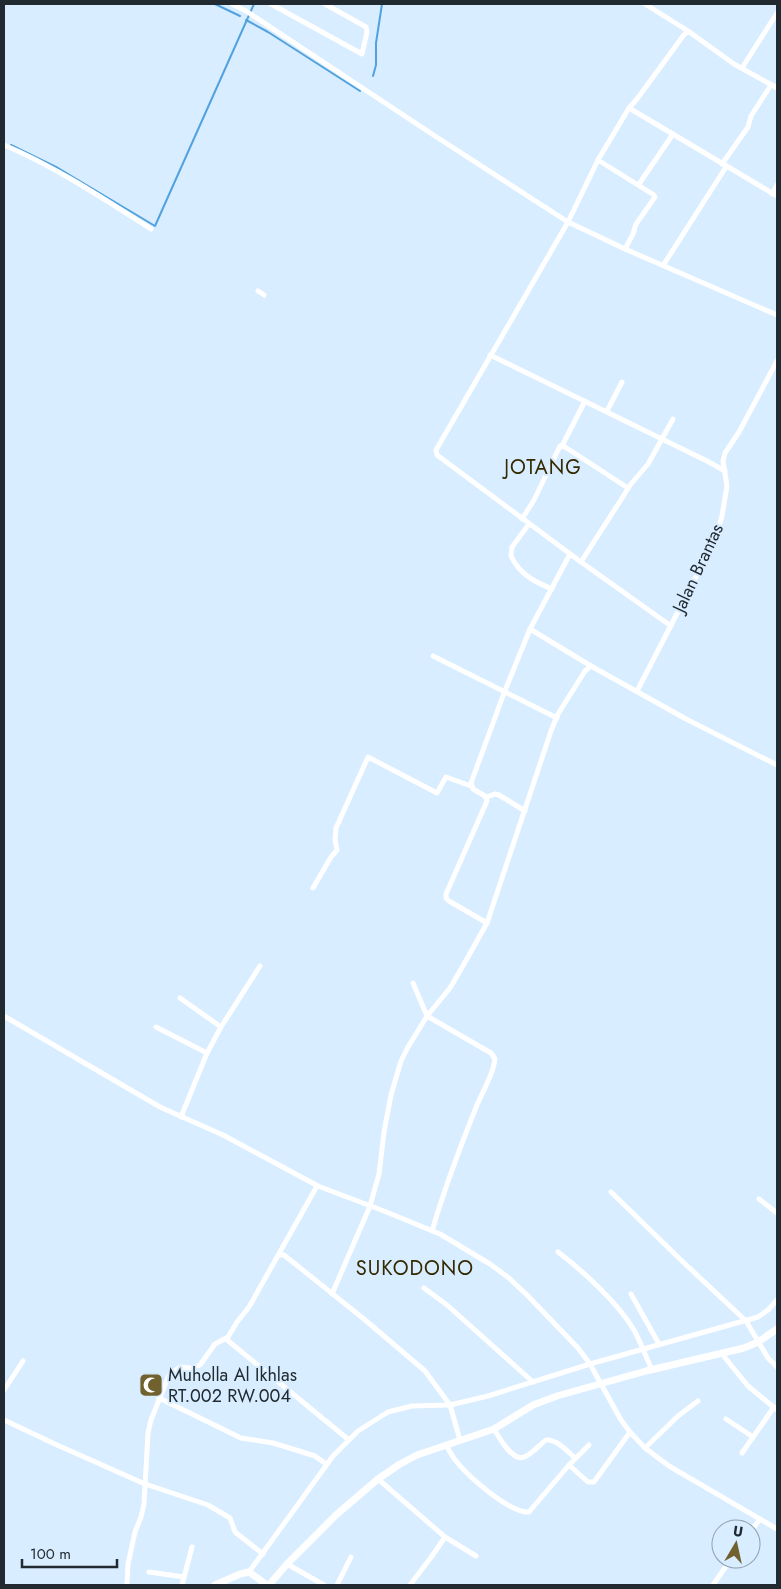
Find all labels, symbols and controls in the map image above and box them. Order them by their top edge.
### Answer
district label: JOTANG [501,453,582,482]
street label: Jalan Brantas [665,519,730,618]
district label: SUKODONO [356,1254,474,1283]
place label: Muholla Al Ikhlas RT.002 RW.004 [168,1362,297,1409]
mosque icon: Muholla Al Ikhlas RT.002 RW.004 [138,1372,164,1398]
north arrow [711,1519,761,1569]
text: U [732,1521,744,1542]
scale bar [22,1536,118,1568]
text: 100 m [30,1543,71,1565]

